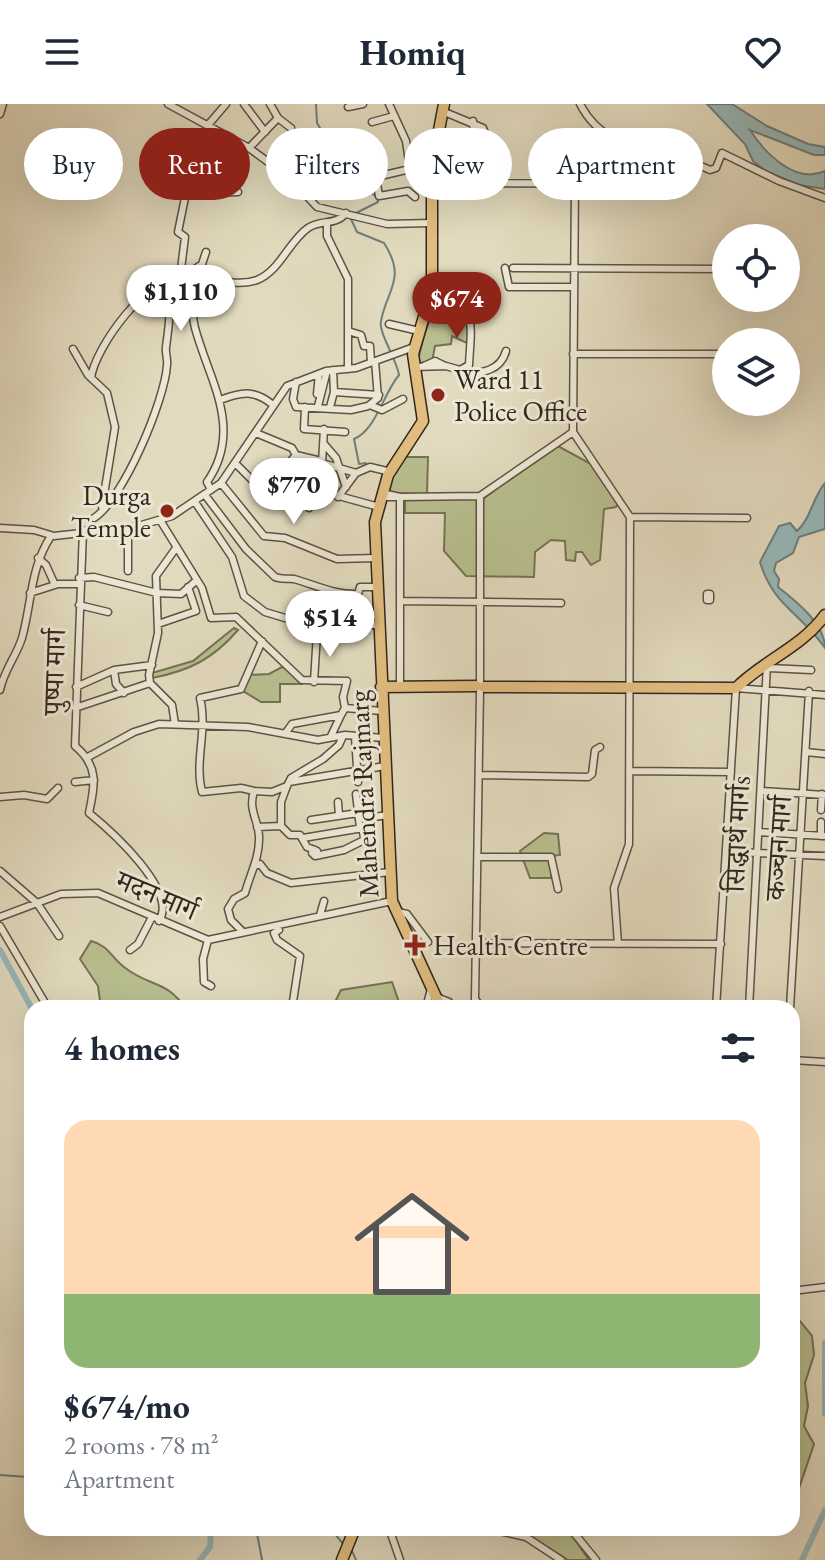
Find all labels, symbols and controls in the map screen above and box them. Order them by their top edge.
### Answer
text: Homiq [360,29,465,76]
icon: menu [40,30,84,74]
icon: heart [741,30,785,74]
chip: Buy [24,128,123,200]
chip: Rent [139,128,250,200]
chip: Filters [266,128,388,200]
chip: New [404,128,512,200]
chip: Apartment [528,128,703,200]
map controls [712,224,800,416]
button: locate [712,224,800,312]
pin: $1,110 [116,265,246,333]
pin: $674 [410,272,504,340]
text: $1,110 [144,274,218,308]
text: $674 [430,281,484,315]
button: layers [712,328,800,416]
place label: Ward 11 Police Office [454,361,587,429]
marker: Ward 11 Police Office [429,386,447,404]
pin: $770 [247,458,341,526]
text: $770 [267,467,321,501]
place label: Durga Temple [71,477,152,545]
marker: Durga Temple [158,502,176,520]
pin: $514 [283,591,377,659]
text: $514 [303,600,357,634]
street label: पुष्पा मार्ग [34,627,74,718]
street label: Mahendra Rajmarg [340,688,386,899]
street label: सिद्धार्थ मार्गs [716,775,758,895]
street label: कञ्चन मार्ग [756,793,800,904]
street label: मदन मार्ग [109,861,205,929]
place label: Health Centre [433,927,588,963]
marker: Health Centre [404,934,426,956]
text: 4 homes [64,1026,180,1070]
icon: filters [716,1026,760,1070]
icon: home [340,1172,484,1316]
text: $674/mo [64,1384,190,1428]
text: 2 rooms · 78 m² [64,1428,219,1462]
text: Apartment [64,1462,174,1496]

